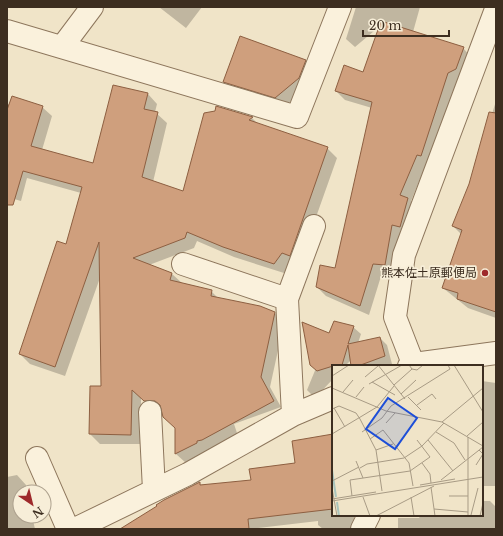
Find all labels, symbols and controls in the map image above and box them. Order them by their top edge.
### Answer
scale bar [363,12,449,38]
text: 20 m [369,18,401,33]
place label: 熊本佐土原郵便局 [381,265,477,280]
marker: 熊本佐土原郵便局 [480,268,490,278]
inset map [332,365,483,516]
north arrow [12,484,52,524]
text: N [29,503,46,521]

